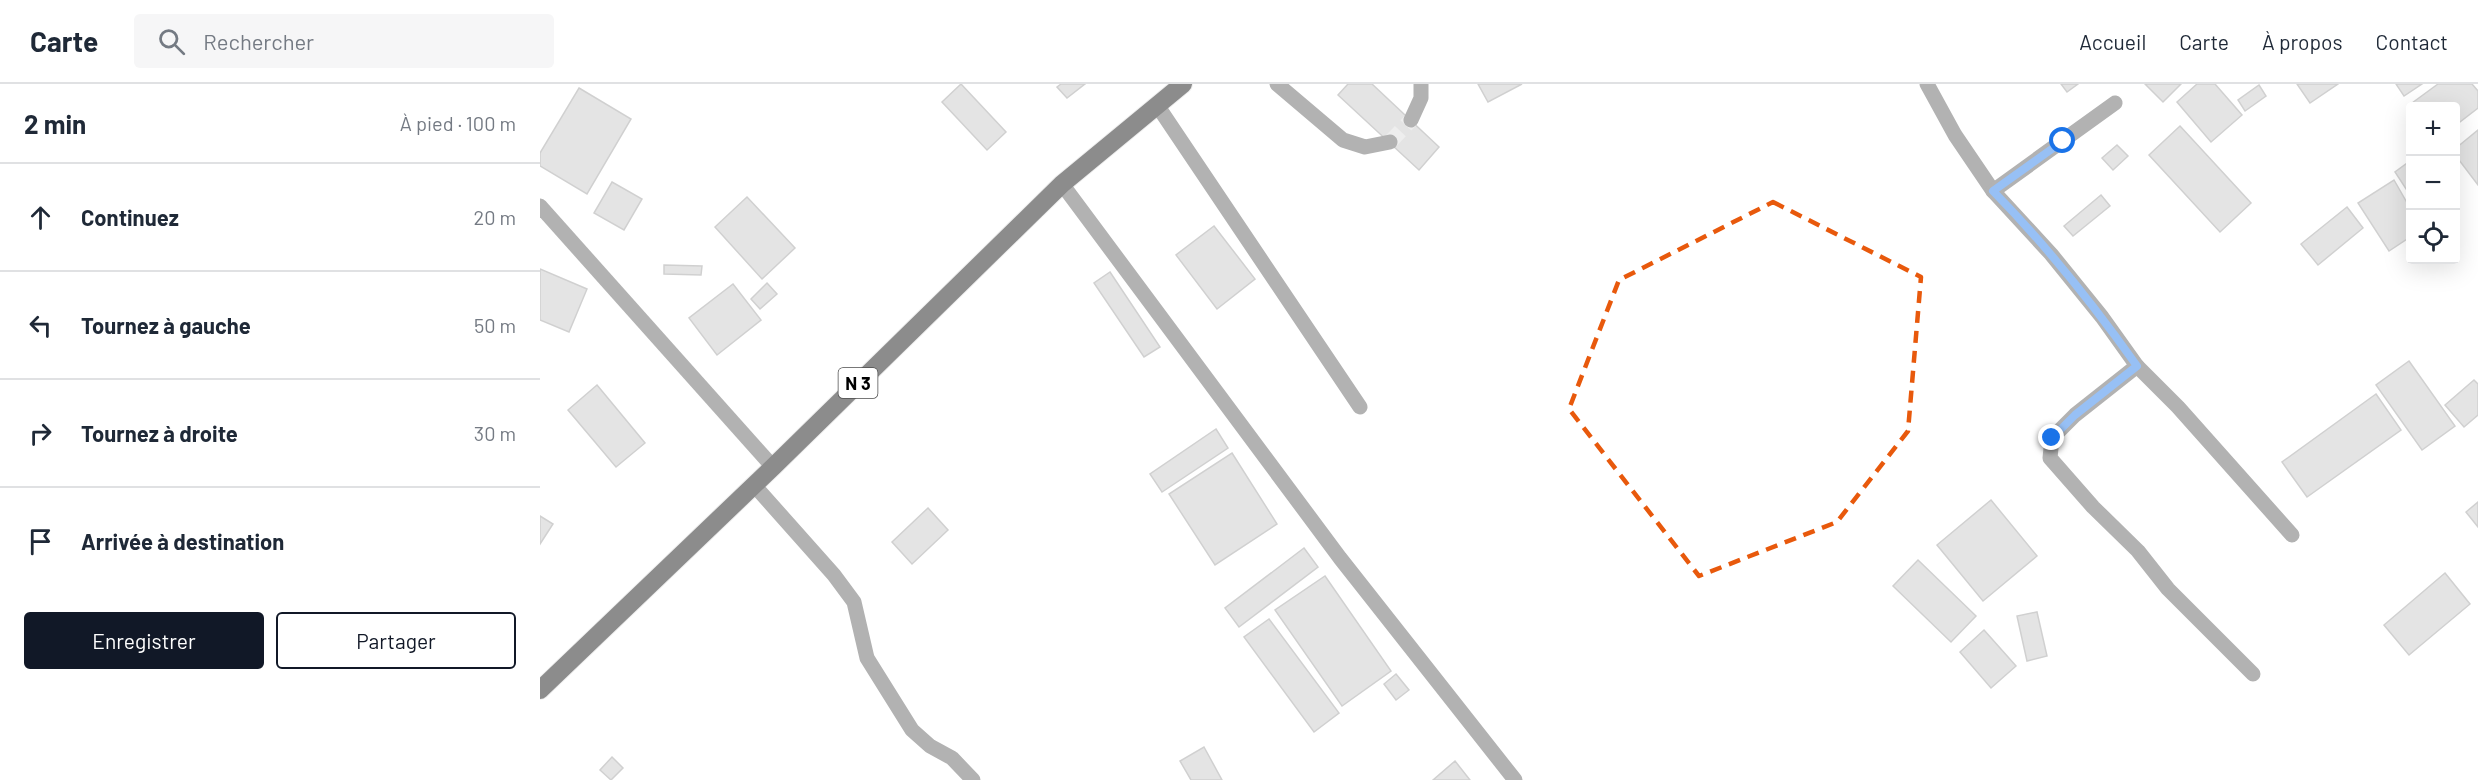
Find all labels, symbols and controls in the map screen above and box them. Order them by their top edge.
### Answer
search box [134,14,554,68]
text: Carte [30,24,98,58]
icon: search [155,25,188,58]
text: Rechercher [203,28,314,54]
text: Accueil [2079,29,2146,54]
text: Carte [2179,29,2229,54]
text: À propos [2262,29,2343,54]
text: Contact [2376,29,2448,54]
map controls [2406,102,2460,264]
button: + [2406,102,2460,156]
text: 2 min [24,108,86,139]
text: À pied · 100 m [400,111,516,135]
route start [2049,127,2075,153]
button: − [2406,156,2460,210]
icon: ahead [24,201,57,234]
text: Continuez [81,204,179,230]
text: 20 m [473,205,516,229]
button: locate [2406,210,2460,264]
icon: left [24,309,57,342]
text: Tournez à gauche [81,312,251,338]
text: 50 m [474,313,516,337]
road number: N 3 [838,368,878,398]
icon: right [24,417,57,450]
text: Tournez à droite [81,420,238,446]
text: 30 m [474,421,516,445]
route end [2038,424,2064,450]
icon: arrive [24,525,57,558]
text: Arrivée à destination [81,528,284,554]
button: Enregistrer [24,612,264,669]
button: Partager [276,612,516,669]

